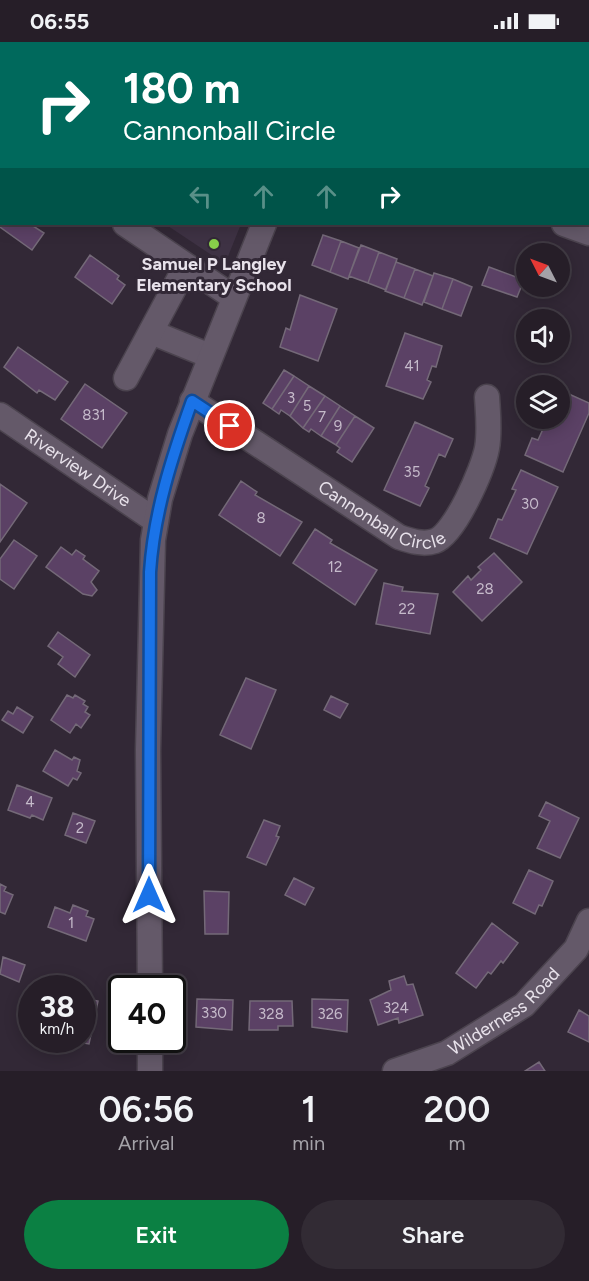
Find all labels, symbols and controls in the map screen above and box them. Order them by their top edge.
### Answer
text: 06:55 [30,8,89,35]
text: 180 m [123,63,240,114]
icon: right [24,66,102,144]
text: Cannonball Circle [123,114,335,147]
icon: left [184,180,217,213]
icon: ahead [247,180,280,213]
icon: ahead [310,180,343,213]
icon: right [373,180,406,213]
marker: Samuel P Langley Elementary School [207,237,221,251]
north arrow [516,243,570,297]
map controls [516,243,570,429]
place label: Samuel P Langley Elementary School [136,253,292,296]
button: sound [516,309,570,363]
house number: 41 [404,357,420,375]
button: layers [516,375,570,429]
house number: 3 [287,389,295,407]
house number: 5 [303,397,311,415]
pin [204,400,255,451]
house number: 831 [82,406,106,424]
house number: 7 [318,408,326,426]
icon: arrive [213,409,246,442]
house number: 9 [334,417,342,435]
street label: Riverview Drive [20,424,135,512]
house number: 35 [404,463,420,481]
street label: Cannonball Circle [314,476,450,554]
house number: 30 [521,495,539,513]
house number: 8 [256,509,266,527]
house number: 12 [328,558,342,576]
house number: 28 [476,580,494,598]
house number: 22 [399,600,415,618]
house number: 4 [25,793,35,811]
house number: 2 [76,819,84,837]
position arrow [117,863,181,927]
house number: 1 [68,914,74,932]
street label: Wilderness Road [444,963,564,1060]
speed limit sign: 40 [108,975,186,1053]
text: 38 [39,988,75,1025]
house number: 324 [383,999,409,1017]
house number: 330 [201,1004,227,1022]
house number: 328 [258,1005,284,1023]
house number: 326 [317,1005,343,1023]
text: km/h [40,1020,74,1038]
text: 06:56 [98,1088,194,1131]
text: 1 [301,1088,316,1131]
text: 200 [424,1088,491,1131]
text: Arrival [118,1131,174,1155]
text: min [292,1131,325,1155]
text: m [449,1131,466,1155]
button: Exit [24,1200,289,1269]
button: Share [301,1200,565,1269]

